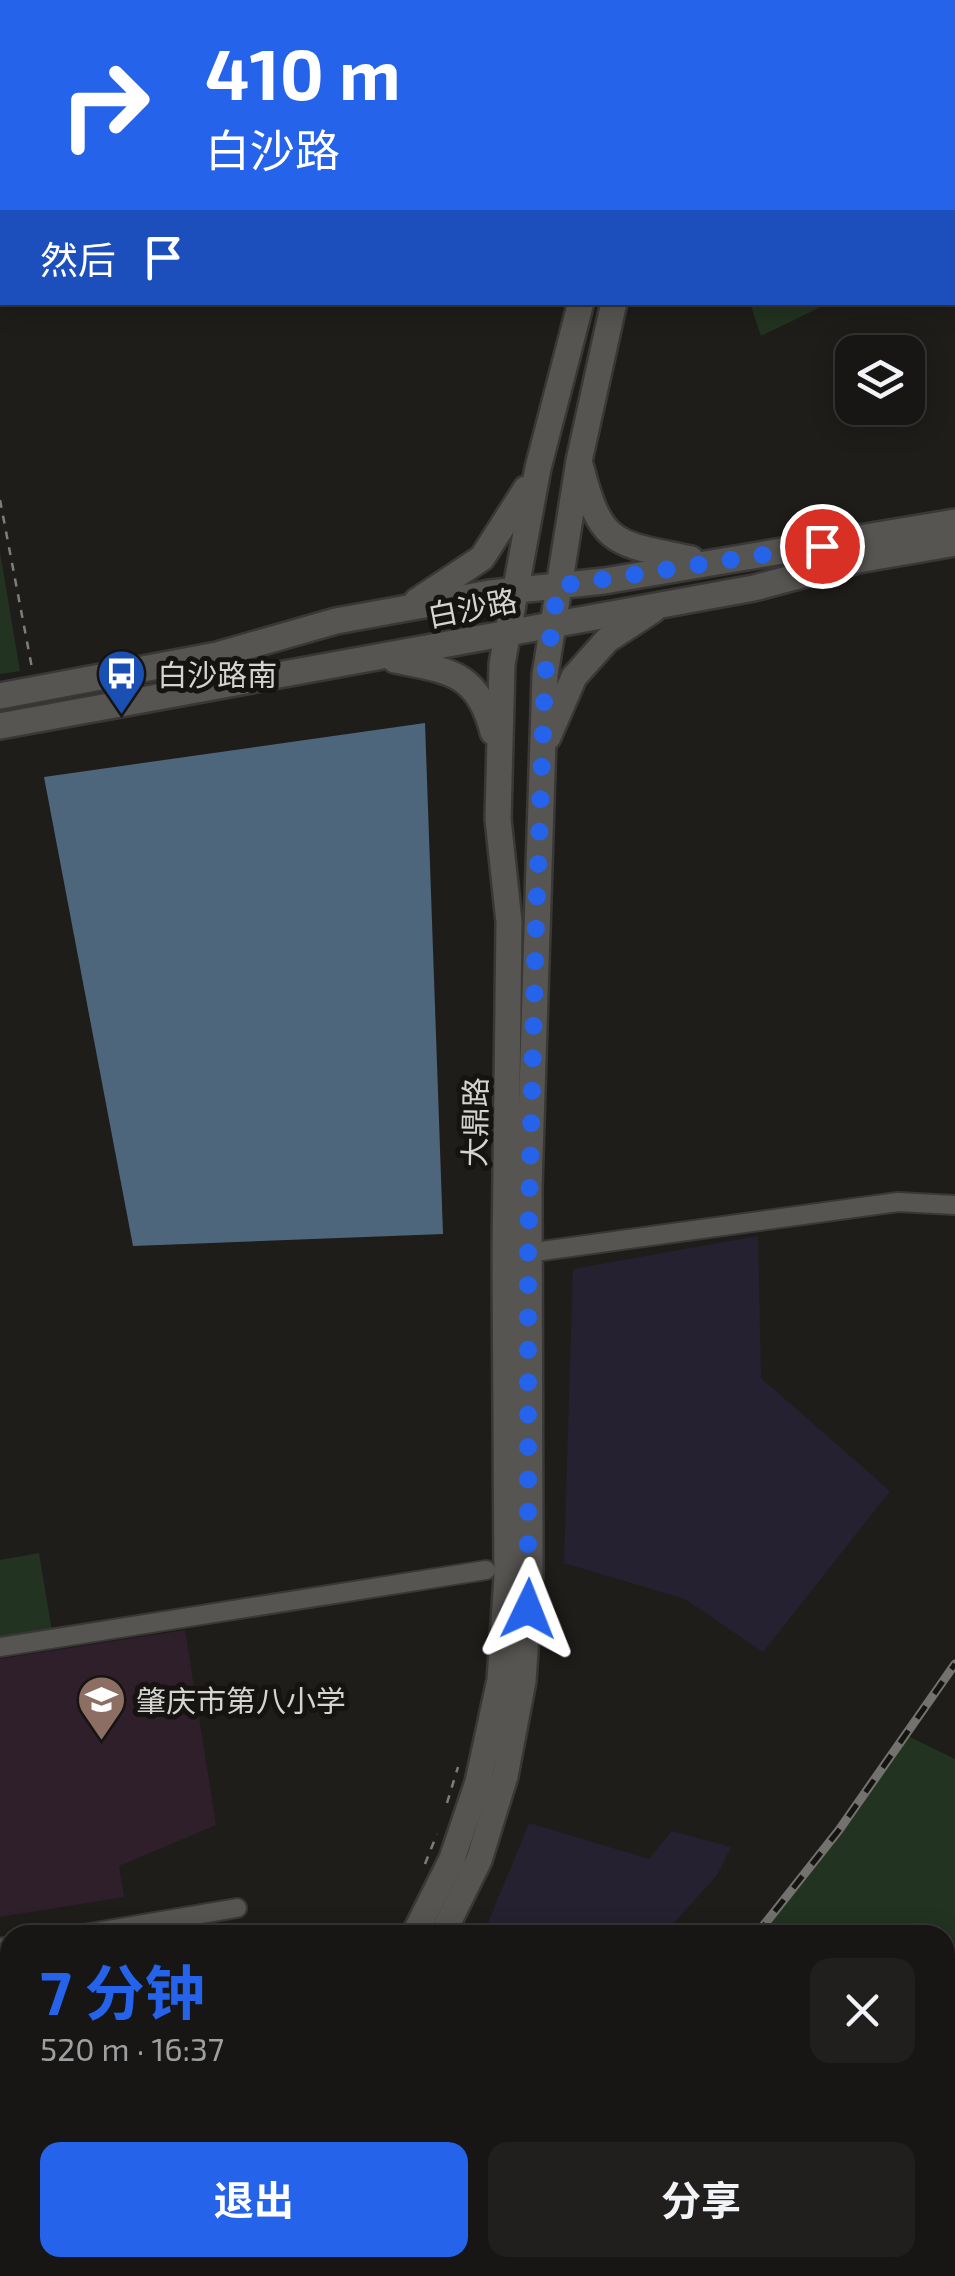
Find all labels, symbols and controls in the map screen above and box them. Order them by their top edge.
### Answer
text: 410 m [205,30,401,114]
icon: right [40,40,170,170]
text: 白沙路 [205,122,340,176]
icon: arrive [136,230,191,285]
text: 然后 [40,236,116,282]
map controls [835,335,925,425]
button: layers [835,335,925,425]
pin [780,504,865,589]
icon: arrive [795,519,850,574]
street label: 白沙路 [424,581,520,633]
bus stop icon: 白沙路南 [96,648,148,716]
place label: 白沙路南 [157,656,277,692]
street label: 大鼎路 [455,1077,493,1167]
position arrow [476,1557,580,1661]
school or university icon: 肇庆市第八小学 [75,1674,127,1742]
place label: 肇庆市第八小学 [136,1682,346,1718]
text: 7 分钟 [40,1955,205,2027]
button: close [810,1958,915,2063]
text: 520 m · 16:37 [40,2029,224,2067]
button: 退出 [40,2142,468,2257]
button: 分享 [488,2142,915,2257]

